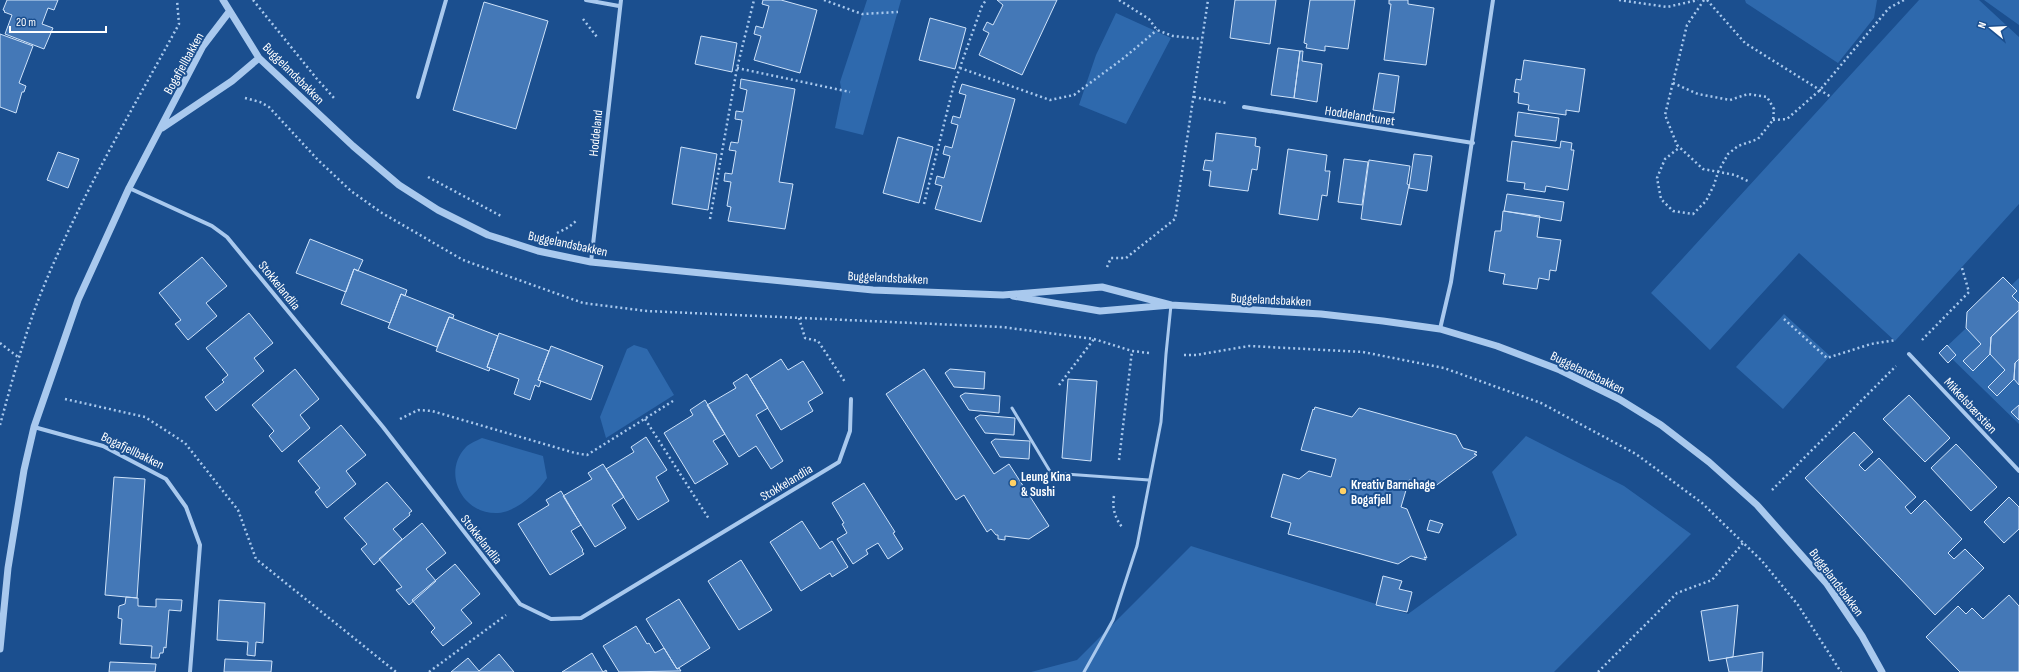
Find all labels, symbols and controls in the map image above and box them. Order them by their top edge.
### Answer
scale bar [10,8,106,34]
north arrow [1971,8,2011,48]
text: 20 m [16,15,36,30]
text: N [1975,20,1989,30]
street label: Bogafjellbakken [160,30,207,97]
street label: Buggelandsbakken [259,40,327,108]
street label: Hoddelandtunet [1324,103,1396,129]
street label: Hoddeland [586,109,606,157]
street label: Buggelandsbakken [527,228,609,260]
street label: Stokkelandlia [255,258,304,313]
street label: Buggelandsbakken [847,268,929,288]
street label: Buggelandsbakken [1230,290,1312,310]
street label: Buggelandsbakken [1548,348,1627,398]
street label: Mikkelsbærstien [1940,374,2000,437]
street label: Bogafjellbakken [98,429,167,473]
street label: Stokkelandlia [757,461,816,505]
place label: Leung Kina & Sushi [1021,469,1071,500]
place label: Kreativ Barnehage Bogafjell [1351,477,1436,508]
marker: Leung Kina & Sushi [1008,478,1018,488]
marker: Kreativ Barnehage Bogafjell [1338,486,1348,496]
street label: Stokkelandlia [457,512,505,568]
street label: Buggelandsbakken [1806,546,1867,620]

